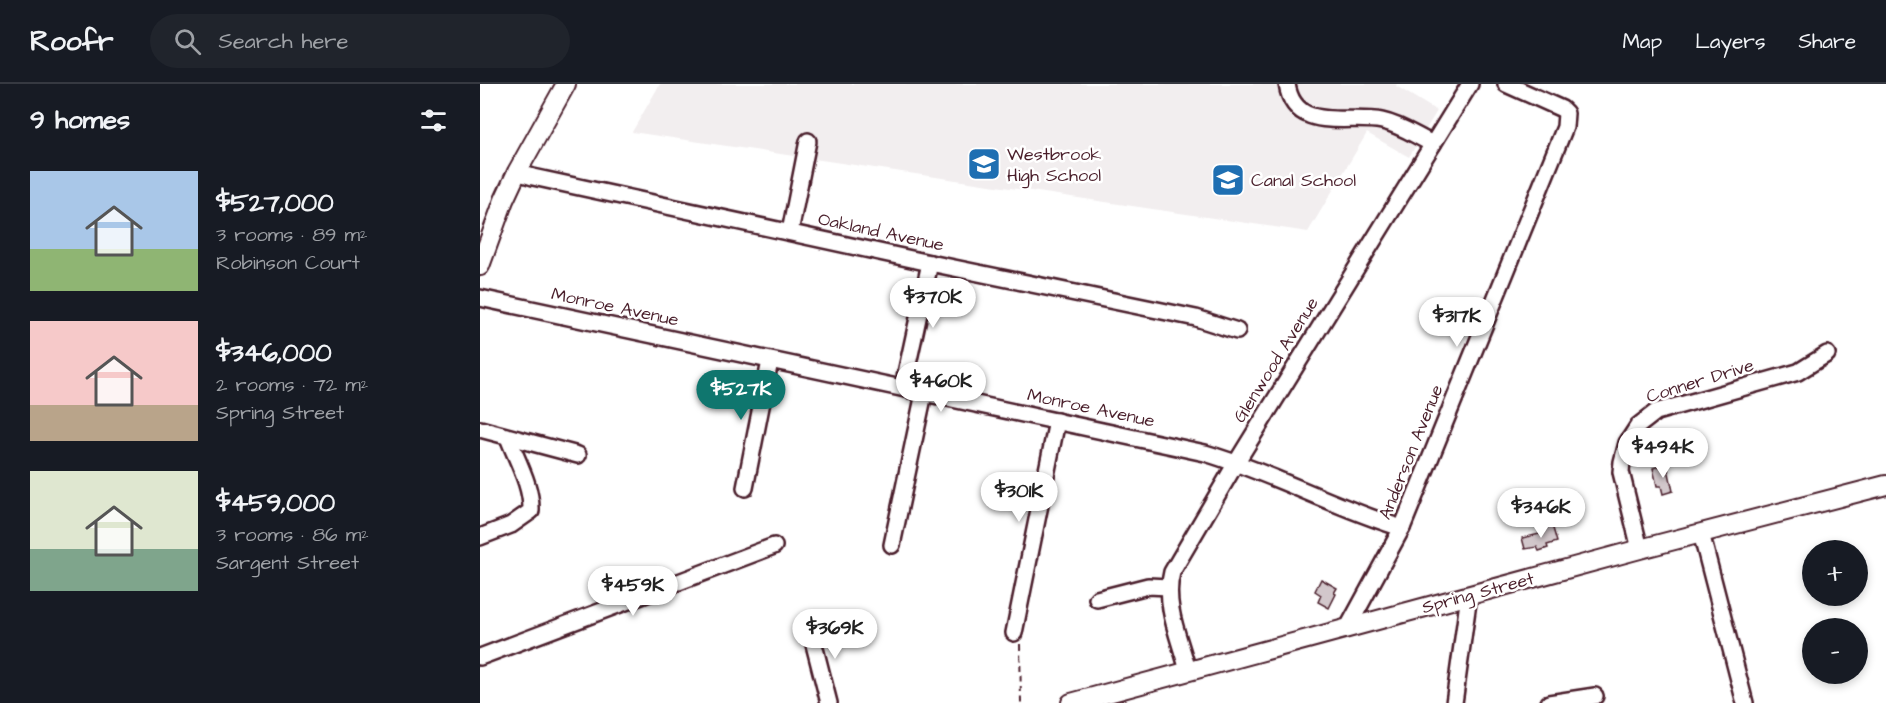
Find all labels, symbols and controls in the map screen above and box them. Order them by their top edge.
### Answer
search box [150,14,570,68]
text: Roofr [30,22,114,61]
icon: search [171,25,204,58]
text: Search here [219,26,348,57]
text: Map [1622,27,1662,56]
text: Layers [1695,27,1765,56]
text: Share [1798,27,1856,56]
text: 9 homes [30,102,130,138]
icon: filters [417,104,450,137]
place label: Westbrook High School [1007,142,1101,189]
school or university icon: Westbrook High School [966,146,1002,182]
school or university icon: Canal School [1210,162,1246,198]
place label: Canal School [1251,168,1356,193]
text: $527,000 [216,185,334,221]
icon: home [78,195,150,267]
street label: Oakland Avenue [816,206,947,258]
text: 3 rooms · 89 m² [216,221,368,249]
text: Robinson Court [216,249,360,277]
pin: $370K [891,278,975,329]
street label: Monroe Avenue [549,281,681,333]
text: $370K [904,283,962,311]
street label: Glenwood Avenue [1227,292,1325,428]
pin: $317K [1415,297,1499,348]
text: $317K [1433,302,1481,330]
text: $346,000 [216,335,332,371]
icon: home [78,345,150,417]
street label: Conner Drive [1643,353,1757,409]
pin: $460K [899,362,983,413]
text: $460K [910,367,972,395]
pin: $527K [699,370,783,421]
text: 2 rooms · 72 m² [216,371,368,399]
text: $527K [710,375,772,403]
street label: Anderson Avenue [1373,381,1450,523]
street label: Monroe Avenue [1025,382,1157,434]
text: Spring Street [216,399,344,427]
pin: $494K [1621,428,1705,479]
text: $494K [1632,433,1694,461]
pin: $301K [977,472,1061,523]
text: $301K [995,477,1043,505]
text: $459,000 [216,485,335,521]
pin: $346K [1499,488,1583,539]
text: $346K [1511,493,1571,521]
icon: home [78,495,150,567]
text: 3 rooms · 86 m² [216,521,369,549]
map controls [1802,540,1868,684]
button: + [1802,540,1868,606]
text: Sargent Street [216,549,359,577]
pin: $459K [591,566,675,617]
street label: Spring Street [1419,566,1538,621]
text: $459K [602,571,664,599]
pin: $369K [793,609,877,660]
text: $369K [806,614,864,642]
button: − [1802,618,1868,684]

